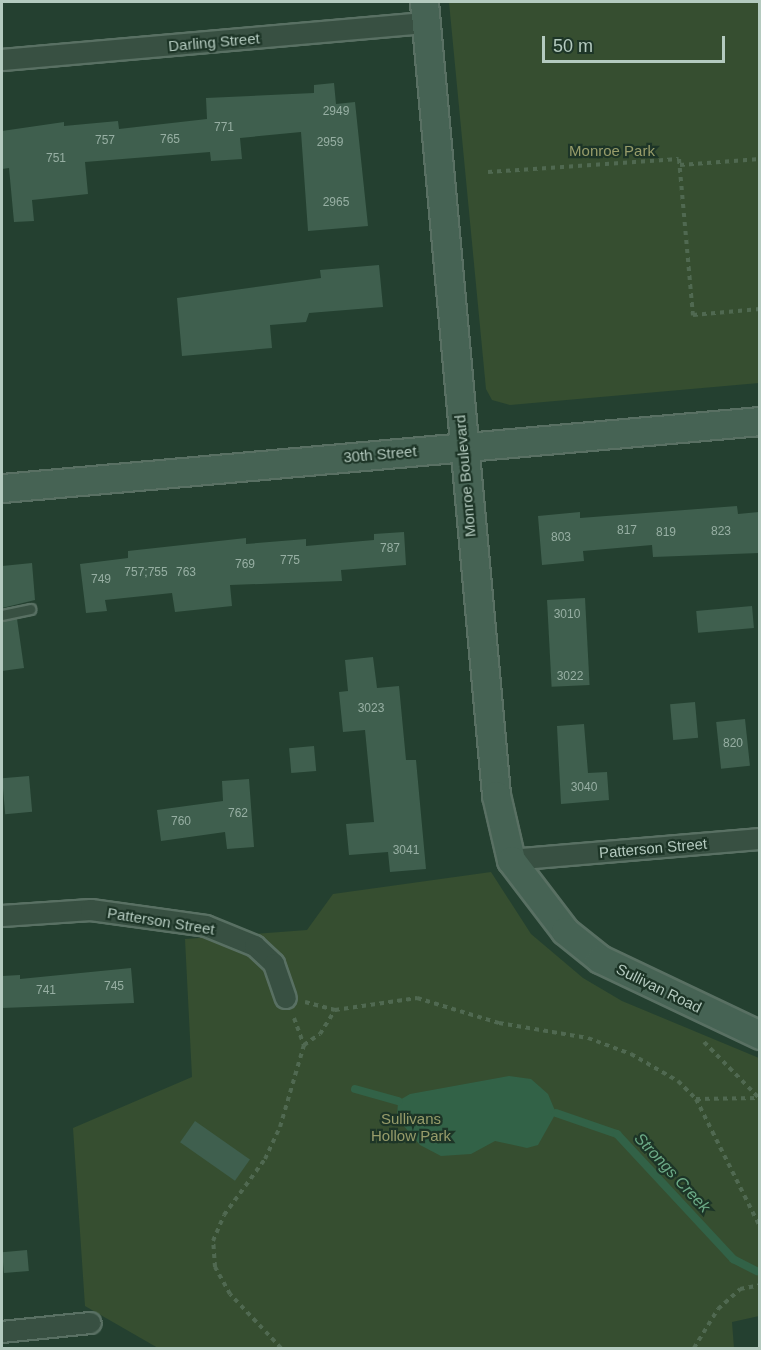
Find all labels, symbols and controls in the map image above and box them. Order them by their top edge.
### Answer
scale bar [545,24,728,62]
street label: Darling Street [168,29,260,55]
text: 50 m [553,36,593,56]
house number: 2949 [323,105,349,119]
house number: 771 [214,121,234,135]
house number: 765 [160,133,180,147]
house number: 757 [95,134,115,148]
house number: 2959 [317,136,343,150]
park label: Monroe Park [569,142,655,160]
house number: 751 [46,152,66,166]
house number: 2965 [323,196,349,210]
street label: Monroe Boulevard [451,414,479,538]
street label: 30th Street [343,442,417,466]
house number: 817 [617,524,637,538]
house number: 823 [711,525,731,539]
house number: 819 [656,526,676,540]
house number: 803 [551,531,571,545]
house number: 787 [380,542,400,556]
house number: 775 [280,554,300,568]
house number: 769 [235,558,255,572]
house number: 757;755 [124,566,168,580]
house number: 763 [176,566,196,580]
house number: 749 [91,573,111,587]
house number: 3010 [554,608,580,622]
house number: 3022 [557,670,583,684]
house number: 3023 [358,702,384,716]
house number: 820 [723,737,743,751]
house number: 3040 [571,781,597,795]
house number: 762 [228,807,248,821]
house number: 760 [171,815,191,829]
street label: Patterson Street [598,834,708,862]
house number: 3041 [393,844,419,858]
street label: Patterson Street [106,904,216,938]
street label: Sullivan Road [613,960,705,1016]
house number: 745 [104,980,124,994]
house number: 741 [36,984,56,998]
park label: Sullivans Hollow Park [371,1109,451,1144]
water label: Strongs Creek [630,1129,714,1217]

